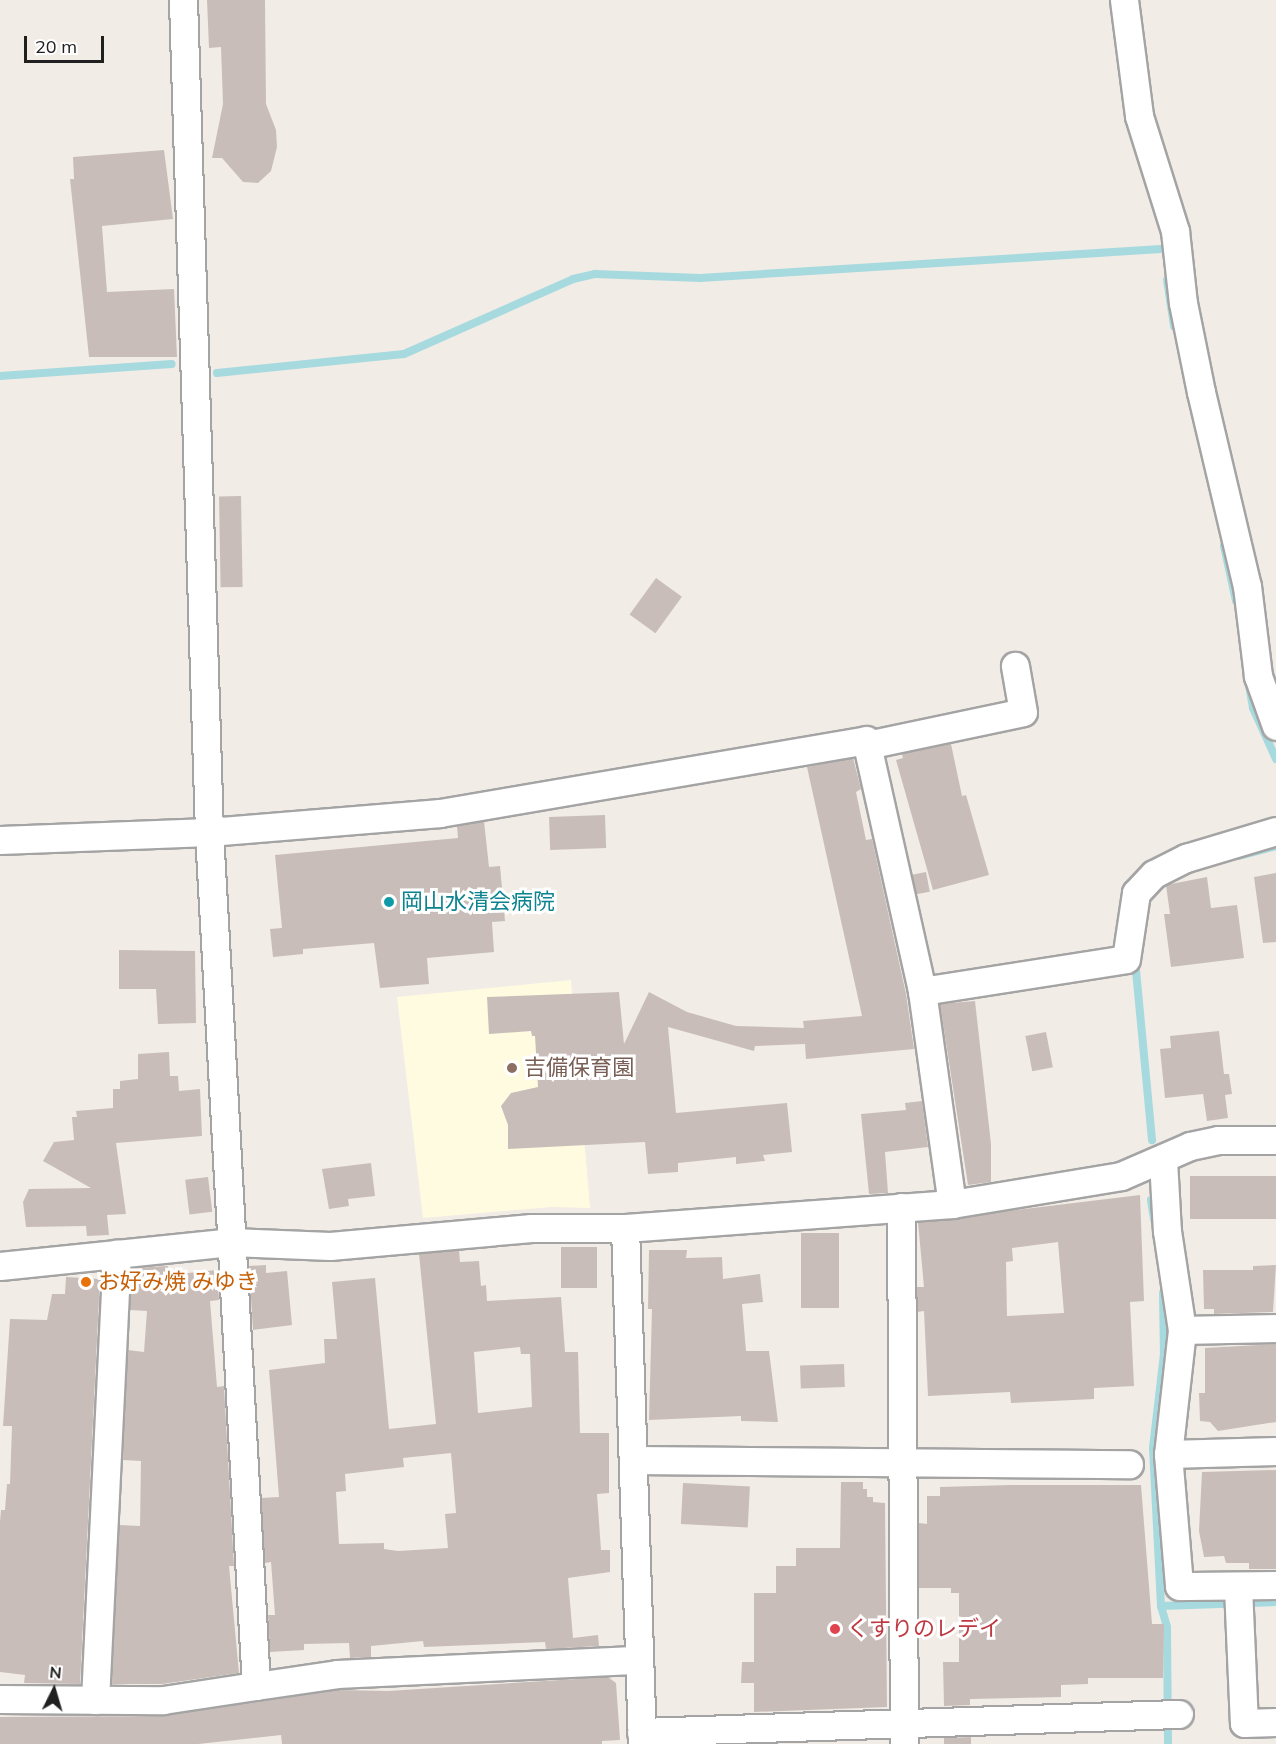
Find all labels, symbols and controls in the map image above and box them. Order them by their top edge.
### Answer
scale bar [27,24,106,62]
text: 20 m [35,35,77,58]
place label: 岡山水清会病院 [401,889,555,915]
marker: 岡山水清会病院 [382,895,396,909]
place label: 吉備保育園 [524,1055,634,1081]
marker: 吉備保育園 [505,1061,519,1075]
place label: お好み焼 みゆき [98,1269,258,1295]
marker: お好み焼 みゆき [79,1275,93,1289]
place label: くすりのレデイ [847,1616,1001,1642]
marker: くすりのレデイ [828,1622,842,1636]
north arrow [24,1660,84,1720]
text: N [49,1662,62,1683]

